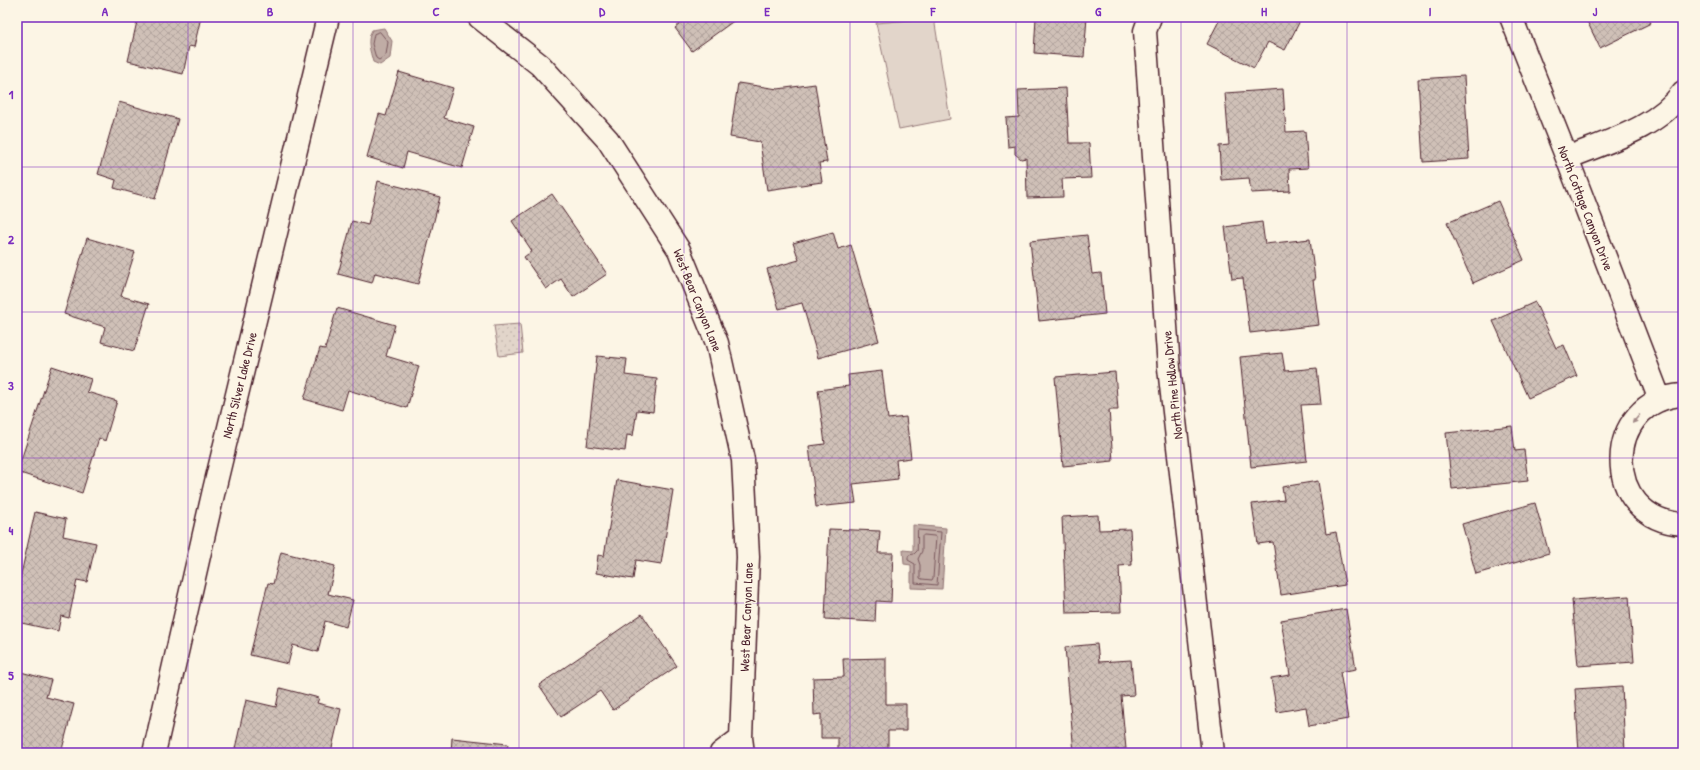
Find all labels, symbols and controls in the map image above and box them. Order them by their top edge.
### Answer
text: A [102,2,109,20]
text: B [267,2,274,20]
text: C [432,2,440,20]
text: D [599,2,606,20]
text: E [764,2,770,20]
text: F [930,2,937,20]
text: G [1095,2,1102,20]
text: H [1261,2,1267,20]
text: I [1428,2,1432,20]
text: J [1593,2,1598,20]
text: 1 [9,85,14,103]
street label: North Cottage Canyon Drive [1554,143,1618,273]
text: 2 [8,230,15,248]
street label: West Bear Canyon Lane [669,246,727,354]
street label: North Silver Lake Drive [217,330,261,440]
street label: North Pine Hollow Drive [1157,330,1187,440]
text: 3 [8,376,14,394]
one-way arrow [1631,413,1640,424]
text: 4 [9,521,14,539]
street label: West Bear Canyon Lane [735,562,757,672]
text: 5 [8,666,14,684]

